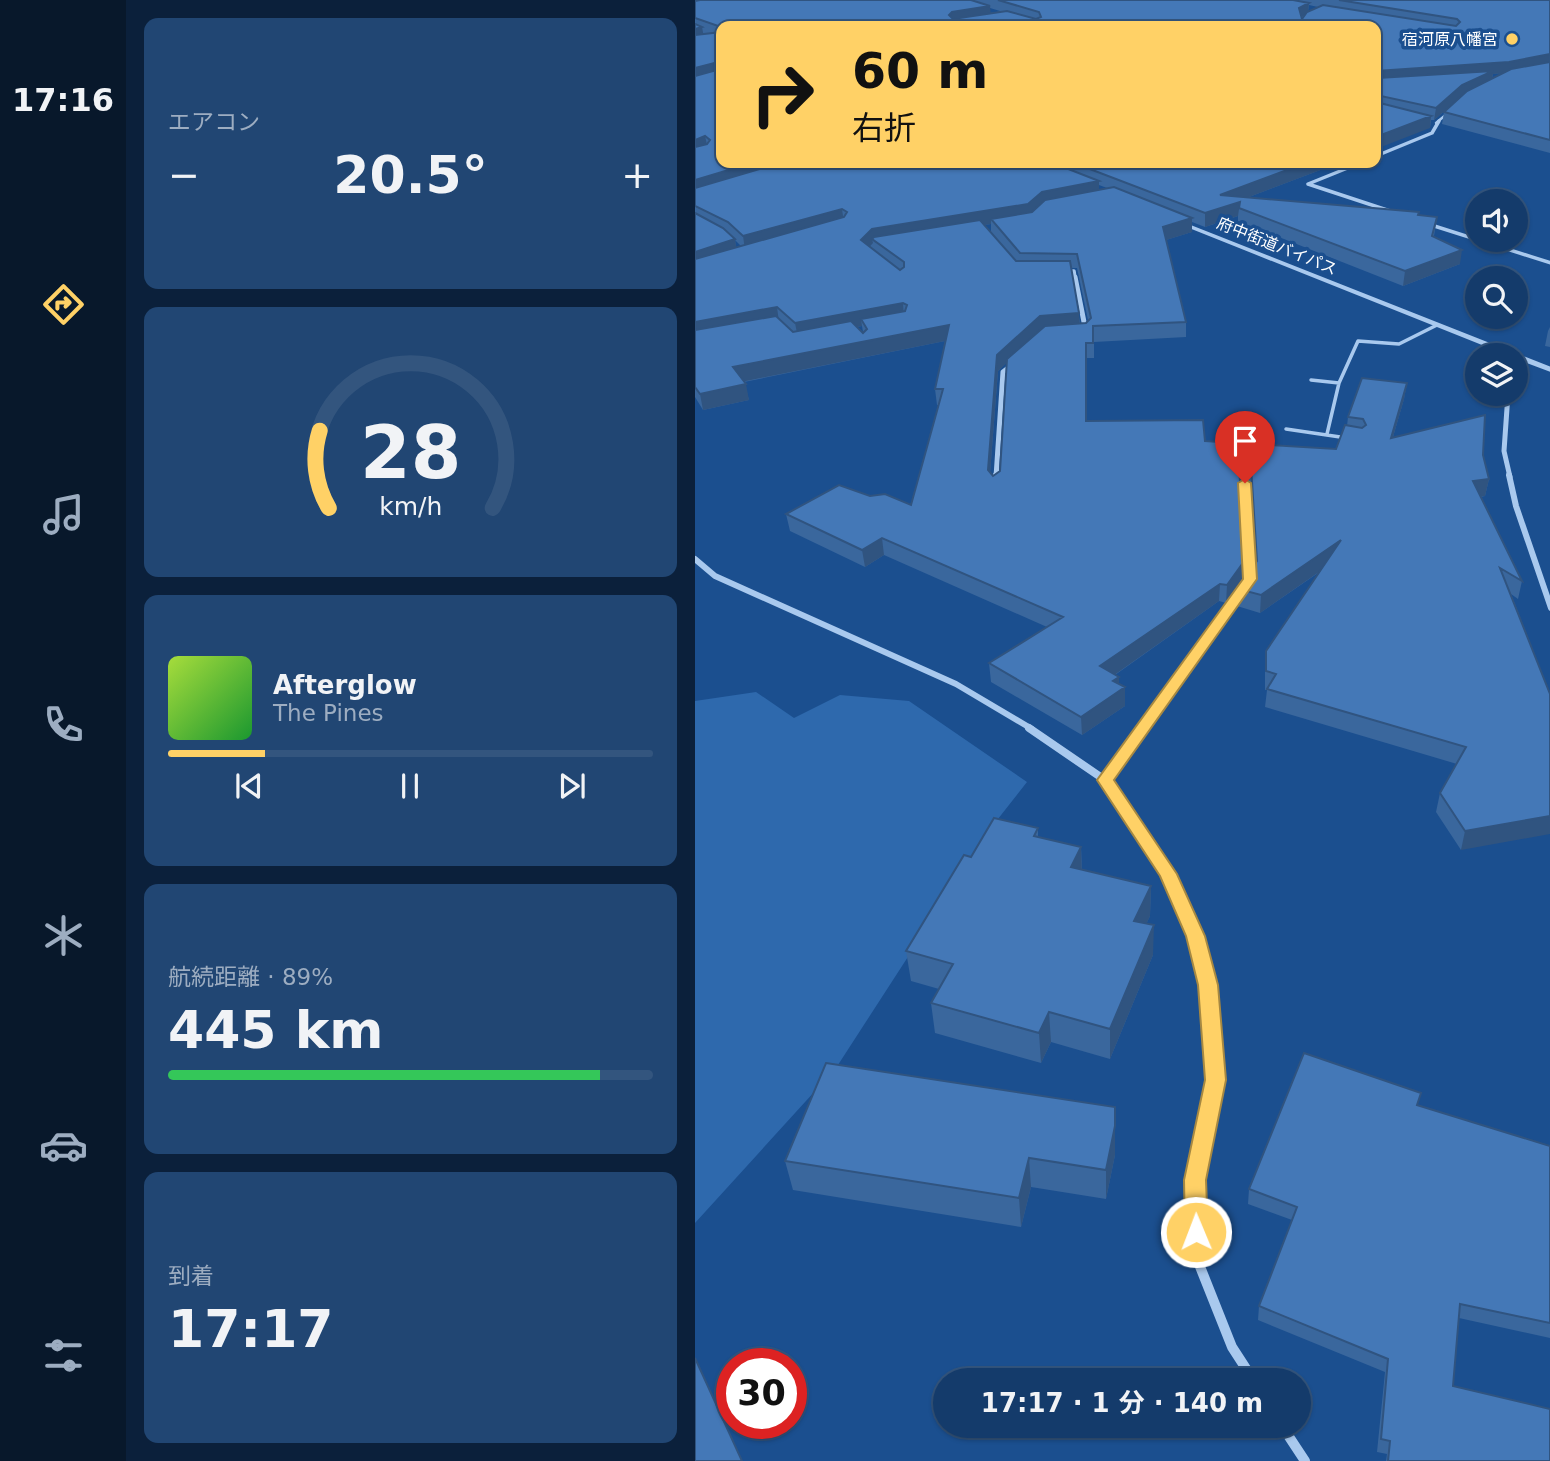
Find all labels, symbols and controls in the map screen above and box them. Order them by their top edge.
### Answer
place label: 宿河原八幡宮 [1402,30,1498,49]
marker: 宿河原八幡宮 [1504,31,1520,47]
text: 60 m [852,43,988,100]
icon: right [737,49,828,140]
text: 17:16 [12,81,114,119]
text: エアコン [168,109,260,135]
text: 右折 [852,109,916,147]
text: 20.5° [333,145,488,205]
text: − [168,153,200,197]
text: + [621,153,653,197]
map controls [1465,189,1528,406]
button: sound [1465,189,1528,252]
street label: 府中街道バイパス [1214,213,1340,279]
button: search [1465,266,1528,329]
icon: directions [39,280,88,329]
button: layers [1465,343,1528,406]
text: 28 [360,410,461,495]
pin [1215,411,1275,483]
icon: arrive [1226,422,1264,460]
icon: music [39,490,88,539]
text: km/h [379,492,442,521]
text: Afterglow [273,670,417,700]
icon: phone [39,700,88,749]
text: The Pines [273,700,384,726]
icon: previous [230,767,268,805]
icon: pause [391,767,429,805]
icon: next [553,767,591,805]
icon: climate [39,911,88,960]
text: 航続距離 · 89% [168,964,333,990]
text: 445 km [168,1000,383,1060]
icon: car [39,1121,88,1170]
position arrow [1159,1195,1233,1269]
text: 到着 [168,1263,214,1289]
text: 17:17 [168,1299,334,1359]
icon: filters [39,1331,88,1380]
speed limit sign: 30 [716,1348,807,1439]
text: 17:17 · 1 分 · 140 m [981,1388,1263,1418]

